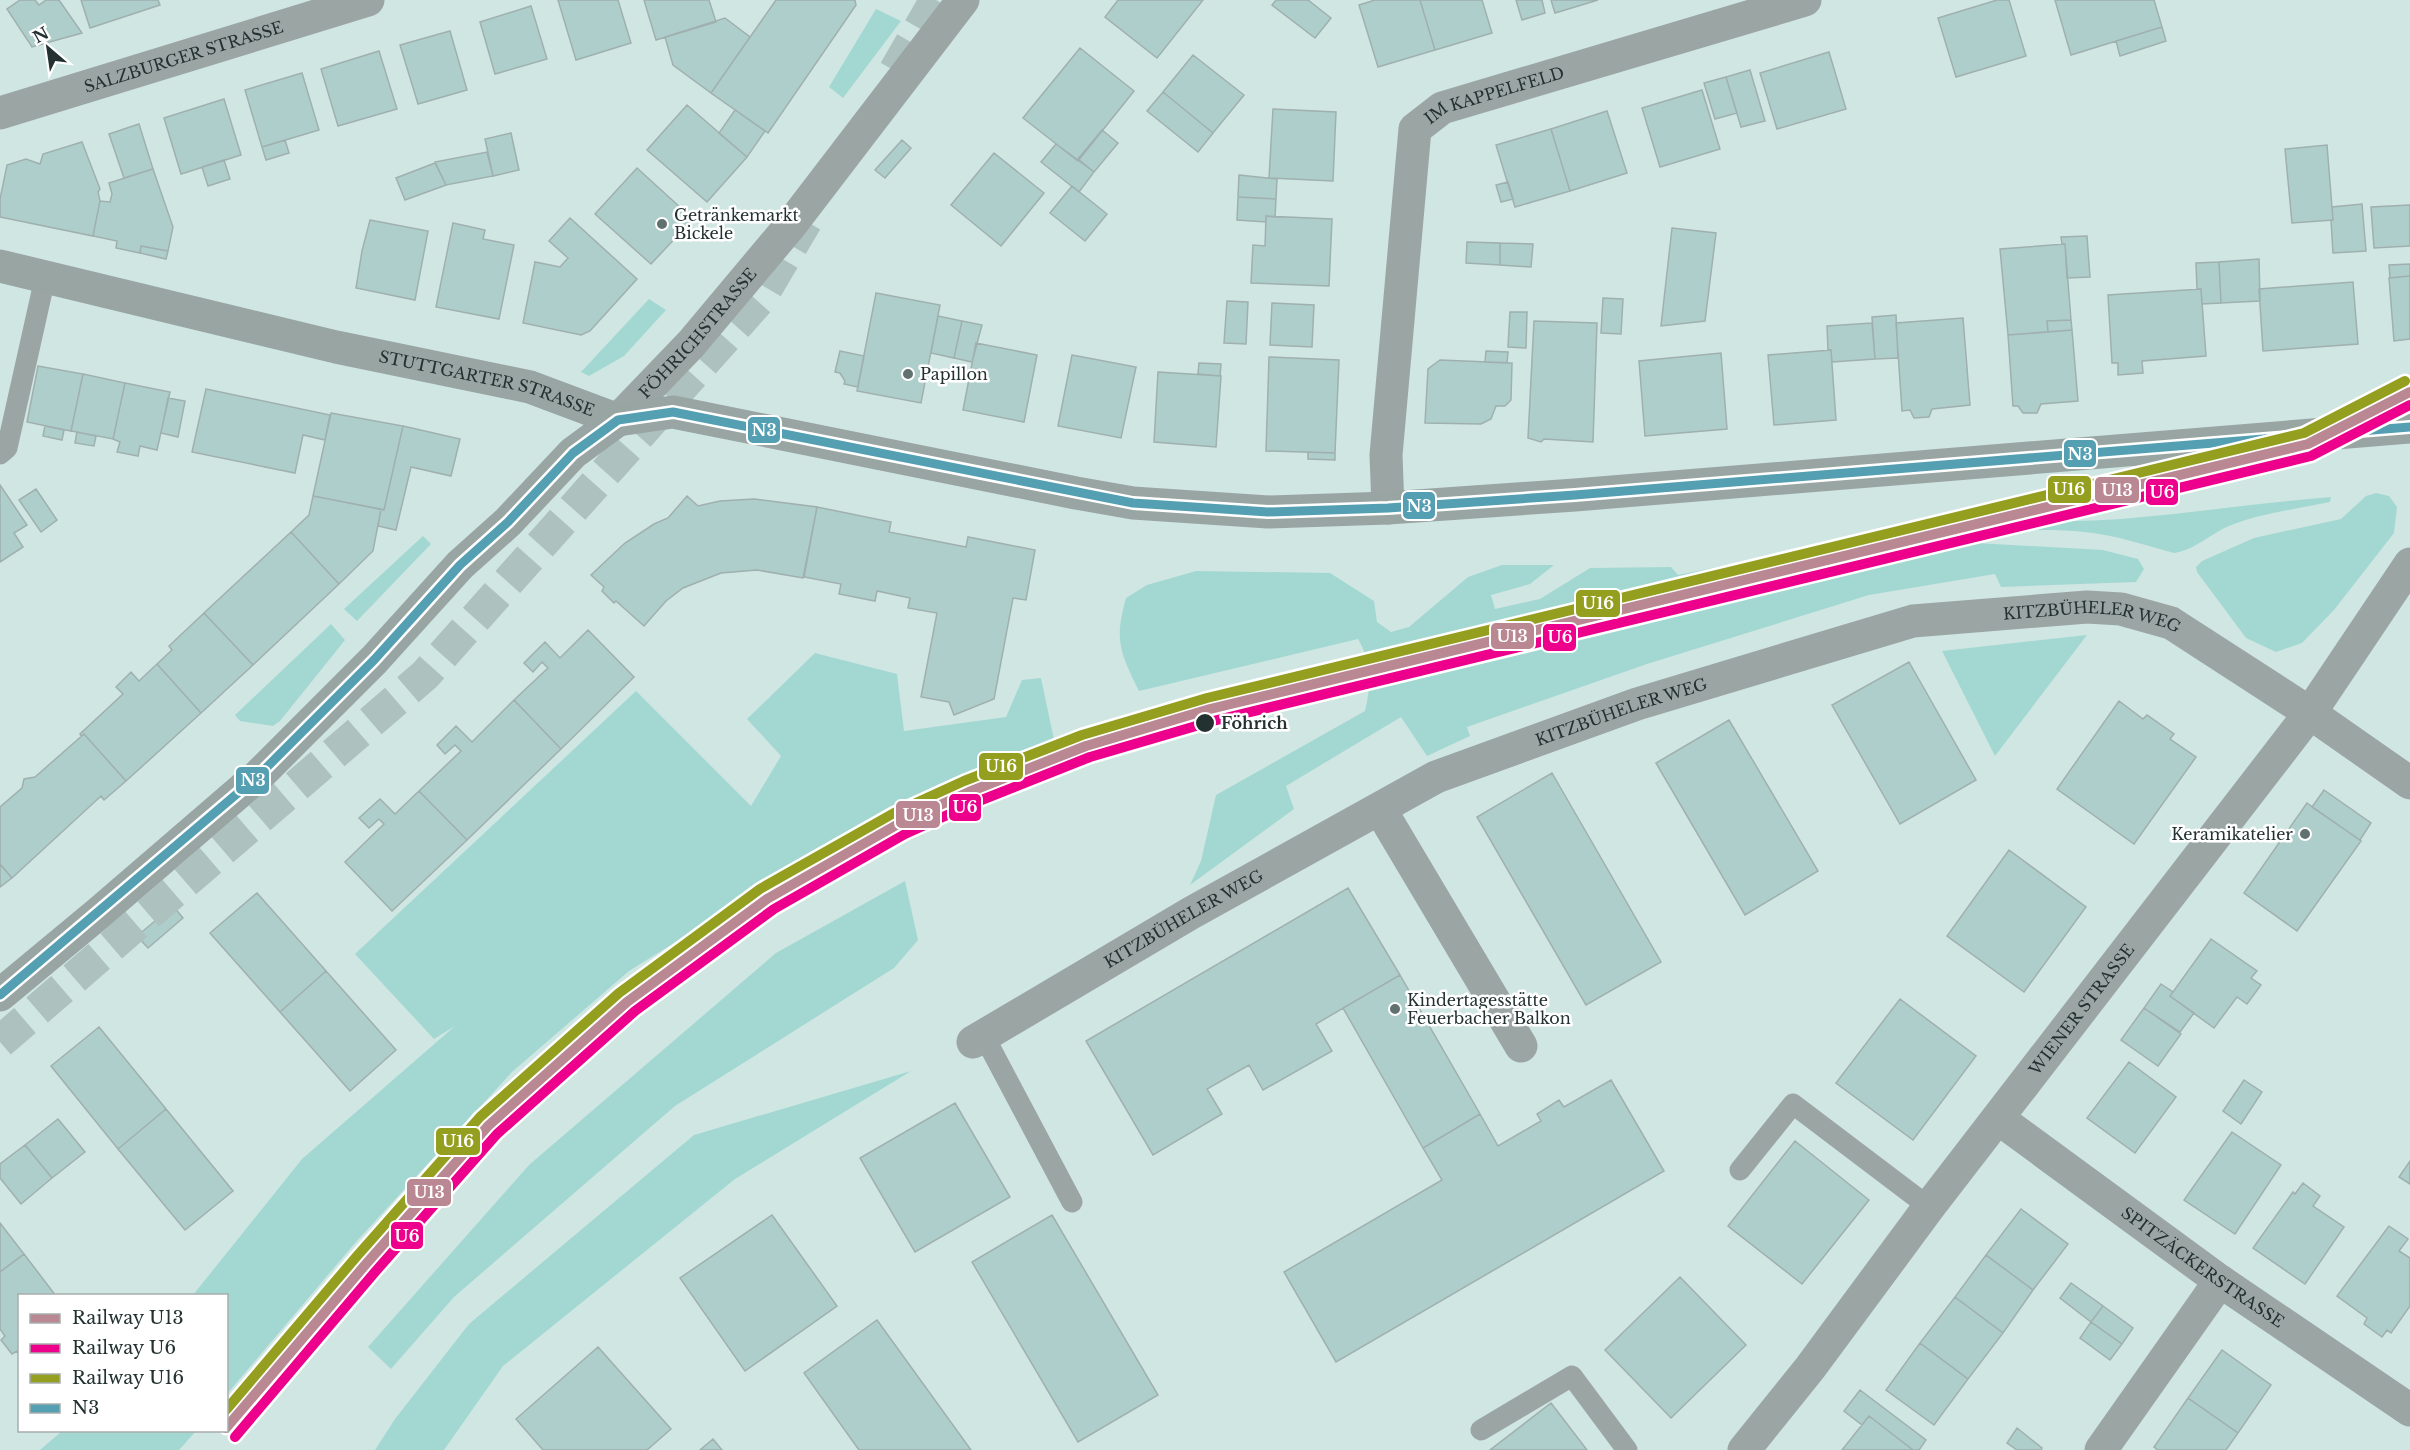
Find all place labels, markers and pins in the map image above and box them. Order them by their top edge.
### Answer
place label: Getränkemarkt Bickele [674,205,799,243]
marker: Getränkemarkt Bickele [655,217,669,231]
place label: Papillon [920,364,988,384]
marker: Papillon [901,367,915,381]
marker: Föhrich [1194,712,1216,734]
place label: Föhrich [1221,713,1288,733]
place label: Keramikatelier [2171,824,2293,844]
marker: Keramikatelier [2298,827,2312,841]
place label: Kindertagesstätte Feuerbacher Balkon [1407,990,1571,1028]
marker: Kindertagesstätte Feuerbacher Balkon [1388,1002,1402,1016]

